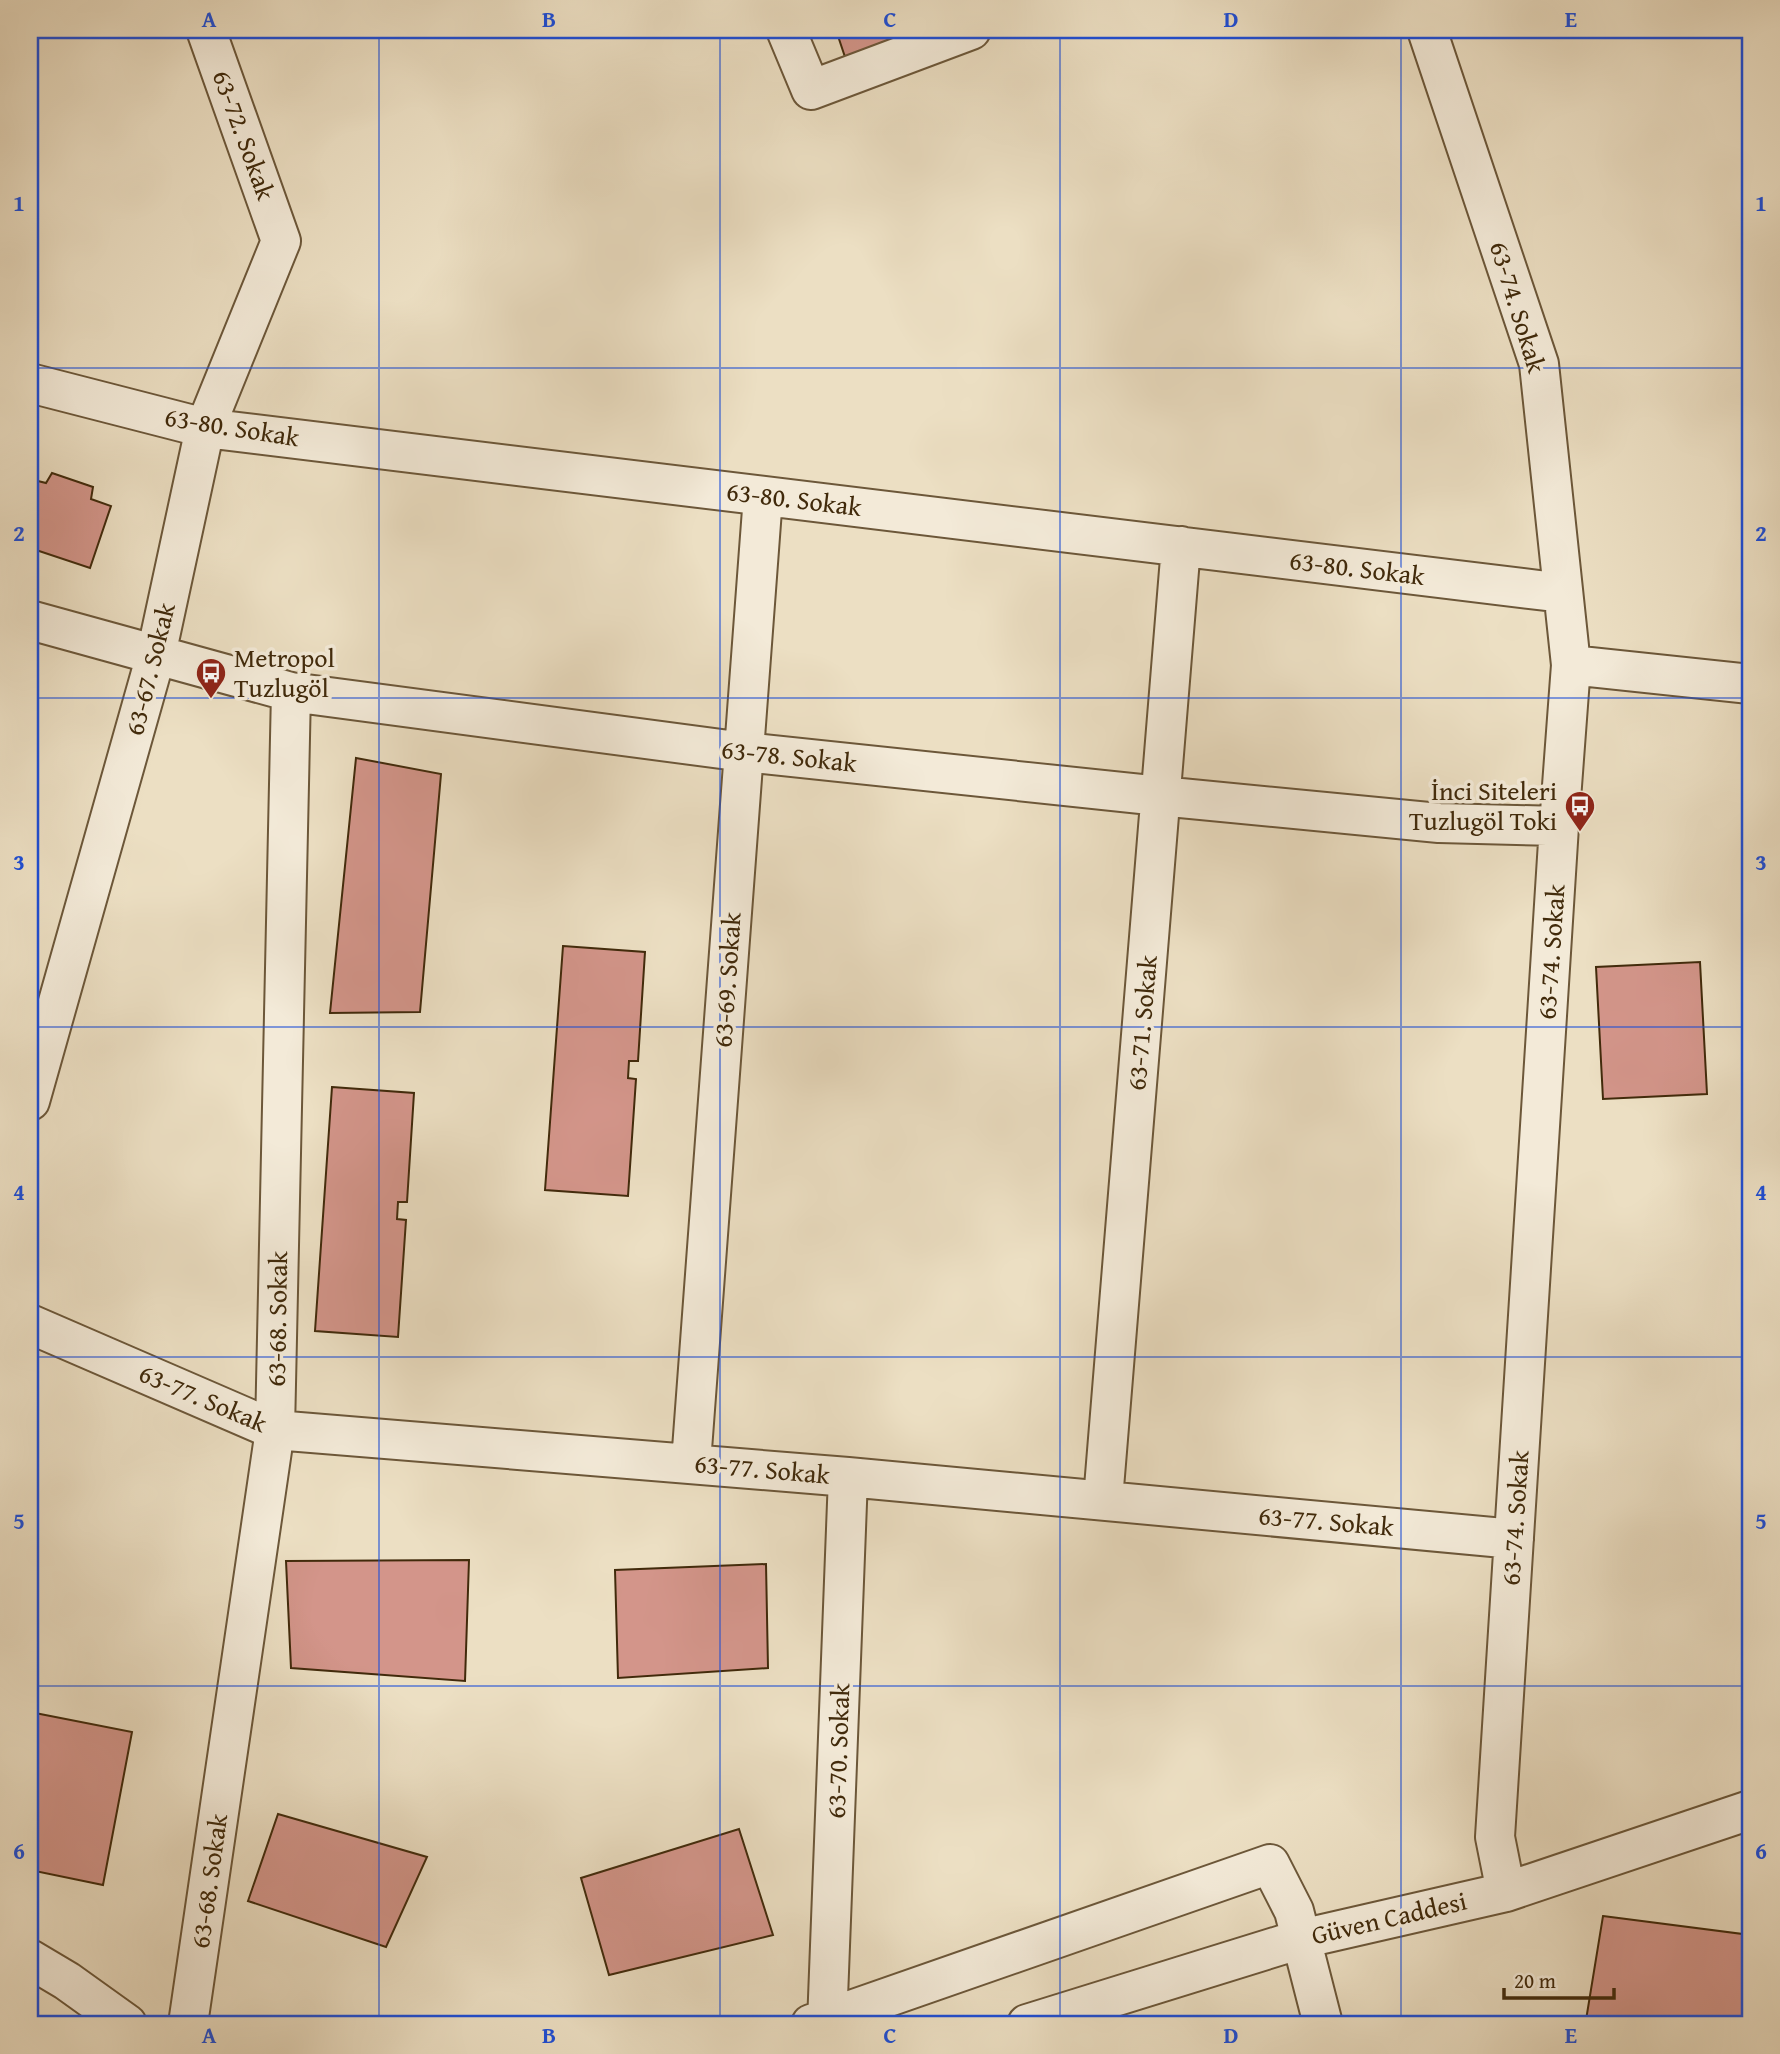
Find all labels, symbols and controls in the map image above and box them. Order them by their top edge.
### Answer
text: A [202,2,217,35]
text: B [542,2,556,35]
text: C [883,2,897,35]
text: D [1224,2,1239,35]
text: E [1565,2,1577,35]
street label: 63-72. Sokak [203,64,286,206]
text: 1 [13,186,25,219]
text: 1 [1755,186,1767,219]
street label: 63-74. Sokak [1480,236,1557,378]
street label: 63-80. Sokak [162,397,303,457]
street label: 63-80. Sokak [724,471,865,526]
text: 2 [13,516,25,549]
text: 2 [1755,516,1767,549]
street label: 63-80. Sokak [1287,540,1428,595]
street label: 63-67. Sokak [114,598,185,739]
place label: Metropol Tuzlugöl [234,638,335,707]
bus stop icon: Metropol Tuzlugöl [194,656,228,700]
street label: 63-78. Sokak [720,729,859,782]
place label: İnci Siteleri Tuzlugöl Toki [1409,771,1557,840]
bus stop icon: İnci Siteleri Tuzlugöl Toki [1563,789,1597,833]
text: 3 [13,845,25,878]
text: 3 [1755,845,1767,878]
street label: 63-74. Sokak [1526,882,1575,1021]
street label: 63-69. Sokak [702,910,751,1049]
street label: 63-71. Sokak [1116,953,1167,1092]
text: 4 [13,1175,25,1208]
text: 4 [1755,1175,1767,1208]
street label: 63-68. Sokak [256,1250,297,1387]
street label: 63-77. Sokak [133,1353,274,1442]
street label: 63-77. Sokak [693,1443,832,1494]
street label: 63-74. Sokak [1490,1448,1539,1587]
street label: 63-77. Sokak [1257,1495,1396,1546]
text: 5 [13,1504,25,1537]
text: 5 [1755,1504,1767,1537]
street label: 63-70. Sokak [816,1682,859,1819]
street label: 63-68. Sokak [180,1810,237,1951]
text: 6 [13,1834,25,1867]
text: 6 [1755,1834,1767,1867]
street label: Güven Caddesi [1307,1881,1470,1954]
scale bar [1504,1956,1614,2000]
text: 20 m [1514,1965,1556,1996]
text: A [202,2018,217,2051]
text: B [542,2018,556,2051]
text: C [883,2018,897,2051]
text: D [1224,2018,1239,2051]
text: E [1565,2018,1577,2051]

